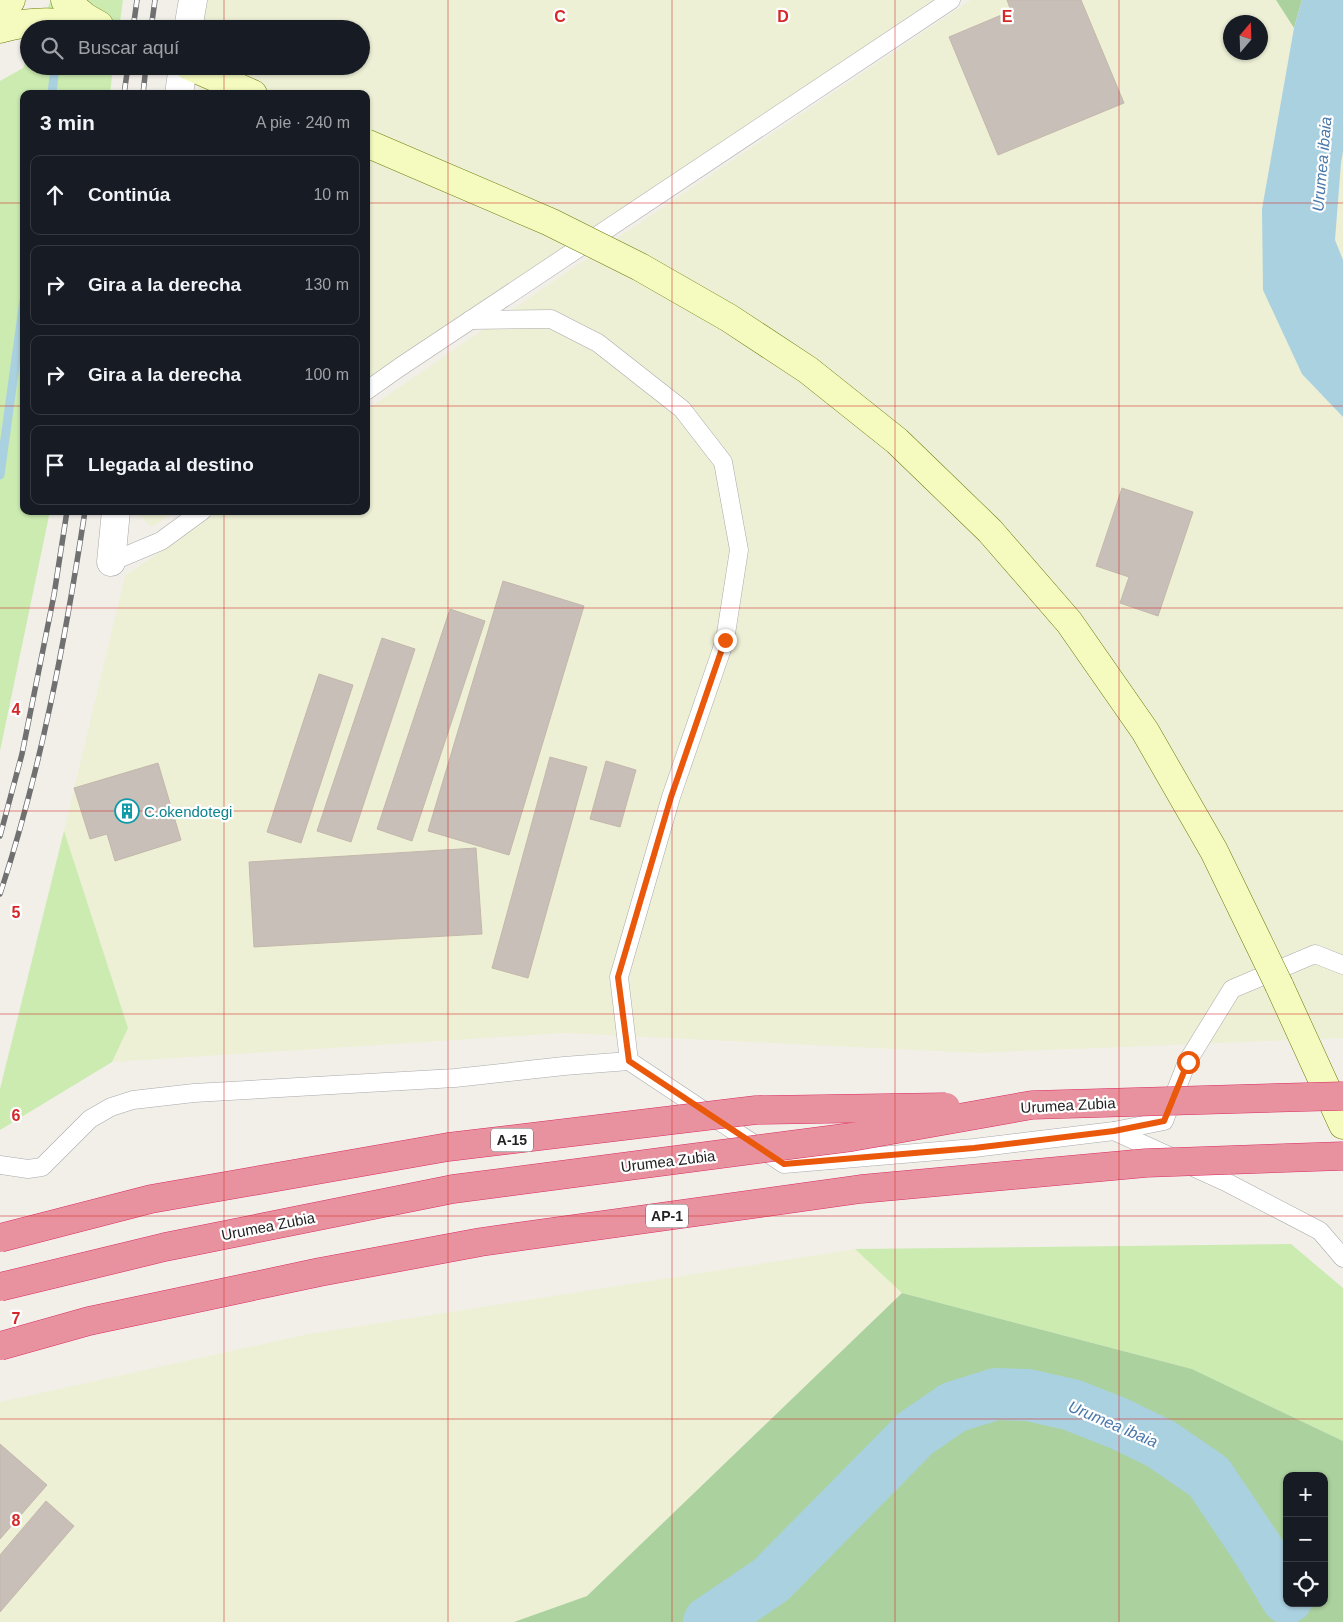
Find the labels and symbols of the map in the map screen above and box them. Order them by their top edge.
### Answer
text: C [554,8,566,25]
text: D [777,8,789,25]
text: E [1002,8,1013,25]
north arrow [1223,15,1268,60]
water label: Urumea ibaia [1309,116,1335,212]
route end [714,629,737,652]
text: 4 [12,701,21,718]
building icon: C.okendotegi [114,798,140,824]
place label: C.okendotegi [144,803,232,820]
text: 5 [12,904,21,921]
route start [1177,1051,1200,1074]
street label: Urumea Zubia [1020,1094,1117,1116]
text: 6 [12,1107,21,1124]
road number: A-15 [491,1128,533,1152]
street label: Urumea Zubia [620,1147,717,1175]
road number: AP-1 [646,1204,688,1228]
street label: Urumea Zubia [220,1208,317,1243]
text: 7 [12,1310,21,1327]
water label: Urumea ibaia [1066,1398,1160,1450]
text: 8 [12,1512,21,1529]

